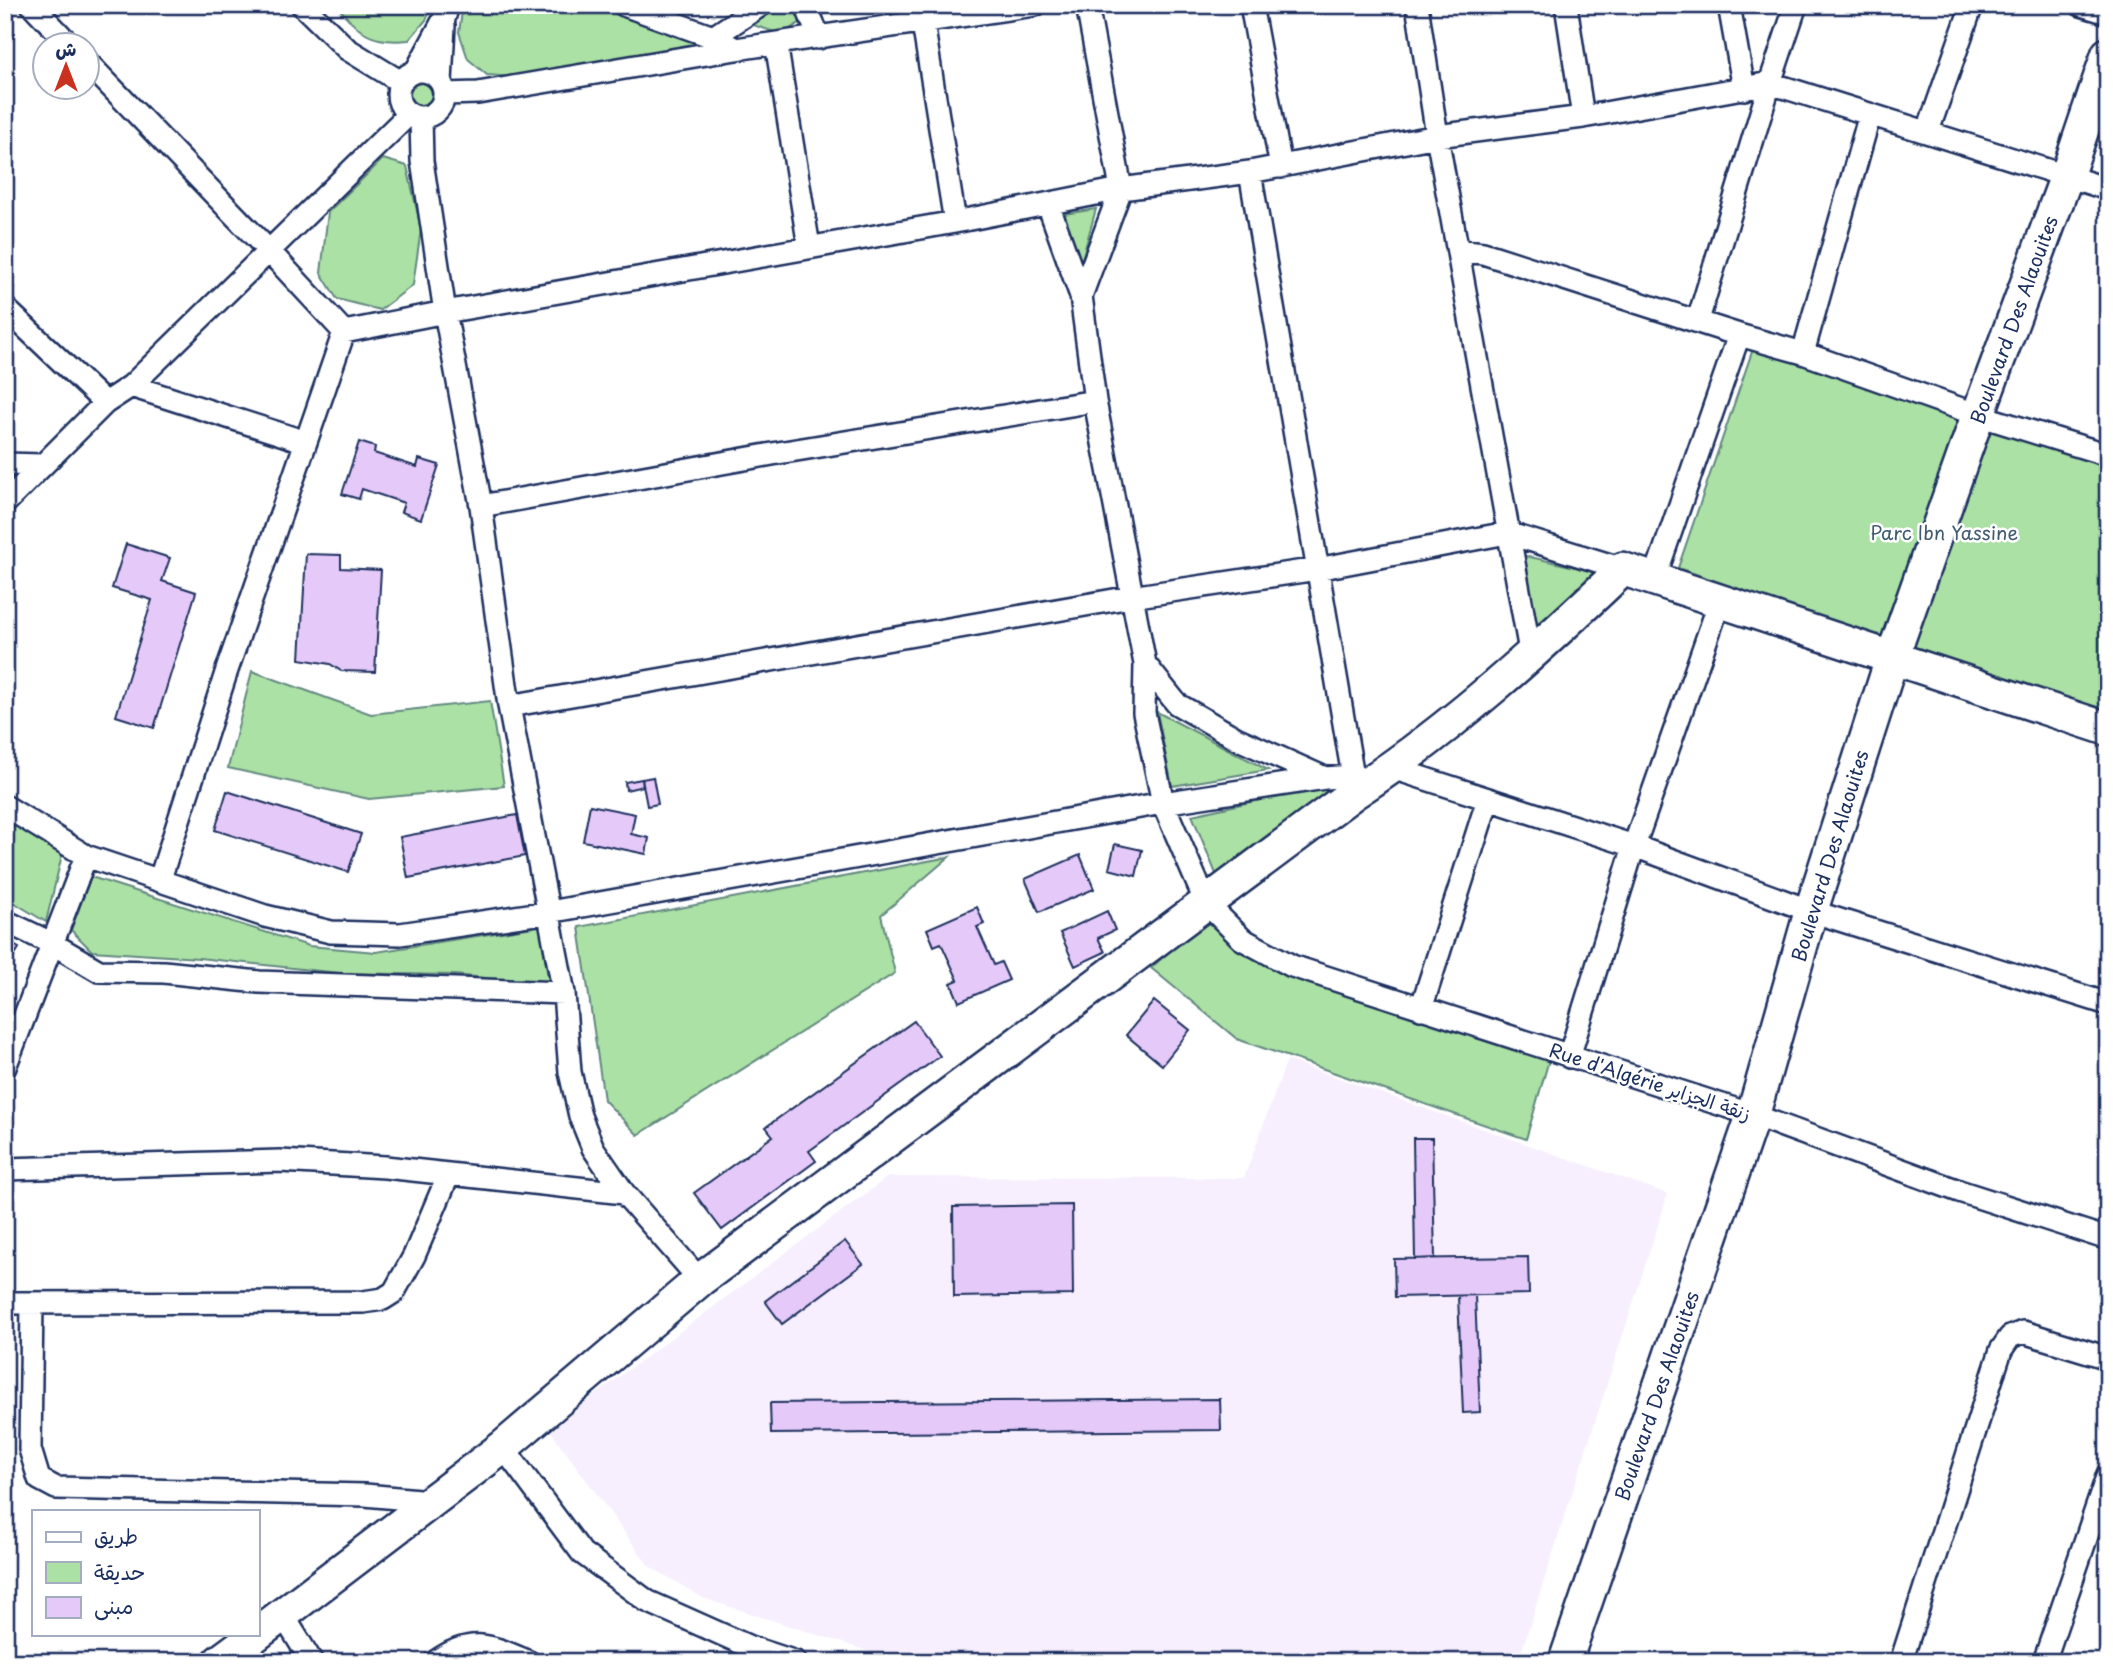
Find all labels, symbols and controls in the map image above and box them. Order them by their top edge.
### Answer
north arrow [32,32,102,102]
text: ش [56,34,77,62]
street label: Boulevard Des Alaouites [1962,211,2064,428]
park label: Parc Ibn Yassine [1870,518,2018,546]
street label: Boulevard Des Alaouites [1784,746,1875,965]
street label: Rue d'Algérie زنقة الجزاير [1546,1035,1755,1127]
street label: Boulevard Des Alaouites [1607,1287,1705,1504]
legend [32,1510,259,1636]
text: طريق [94,1519,138,1551]
text: حديقة [94,1555,145,1587]
text: مبنى [94,1589,133,1621]

